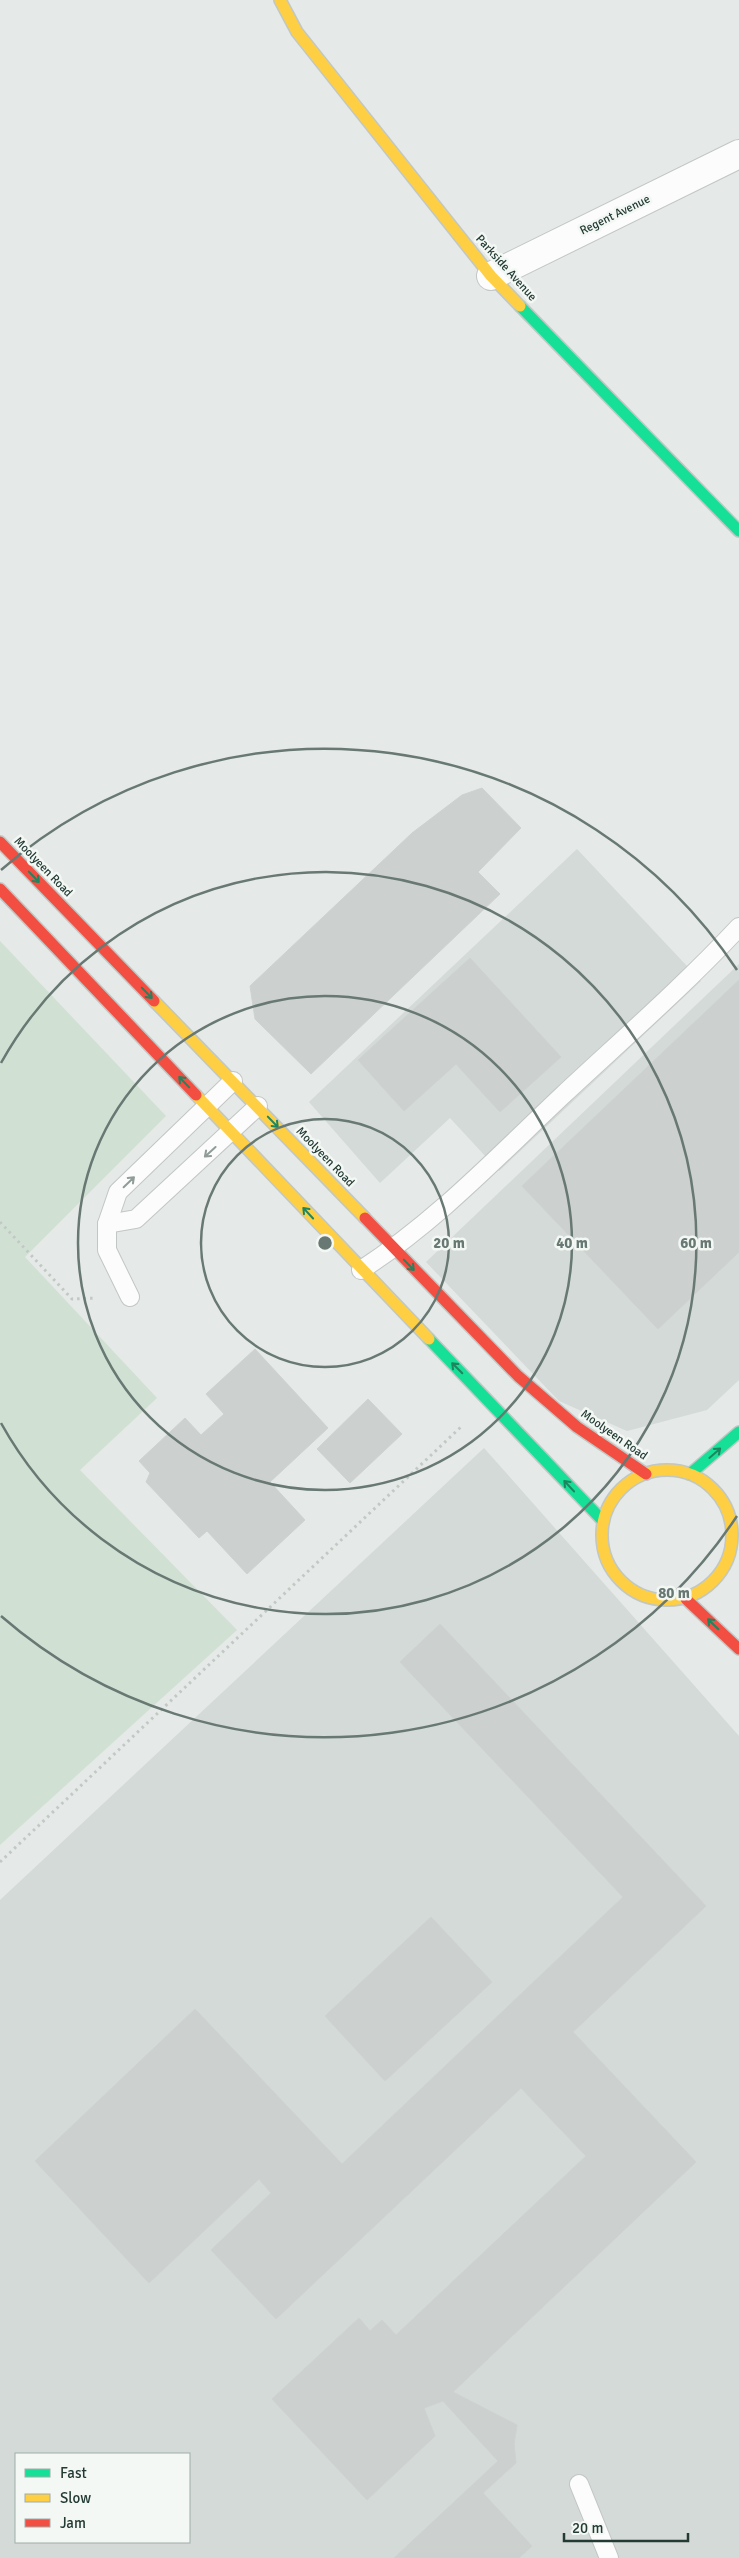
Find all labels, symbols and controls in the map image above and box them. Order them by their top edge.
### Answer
street label: Regent Avenue [577,192,653,238]
street label: Parkside Avenue [472,232,540,304]
street label: Moolyeen Road [11,834,75,900]
one-way arrow [28,871,40,884]
one-way arrow [141,987,153,1000]
one-way arrow [178,1076,190,1089]
one-way arrow [267,1116,279,1128]
street label: Moolyeen Road [293,1124,357,1190]
one-way arrow [204,1146,217,1158]
one-way arrow [122,1176,135,1188]
one-way arrow [302,1207,314,1220]
centre of rings [316,1234,334,1252]
text: 20 m [433,1234,465,1252]
text: 40 m [556,1234,588,1252]
text: 60 m [680,1234,712,1252]
one-way arrow [403,1259,415,1271]
one-way arrow [451,1362,464,1374]
street label: Moolyeen Road [578,1407,650,1463]
one-way arrow [708,1448,721,1459]
one-way arrow [563,1479,575,1492]
text: 80 m [658,1584,690,1602]
one-way arrow [706,1618,719,1630]
legend [15,2453,190,2543]
text: Fast [60,2464,87,2482]
text: Slow [60,2489,91,2507]
scale bar [564,2510,688,2542]
text: Jam [60,2514,86,2532]
text: 20 m [572,2519,603,2537]

